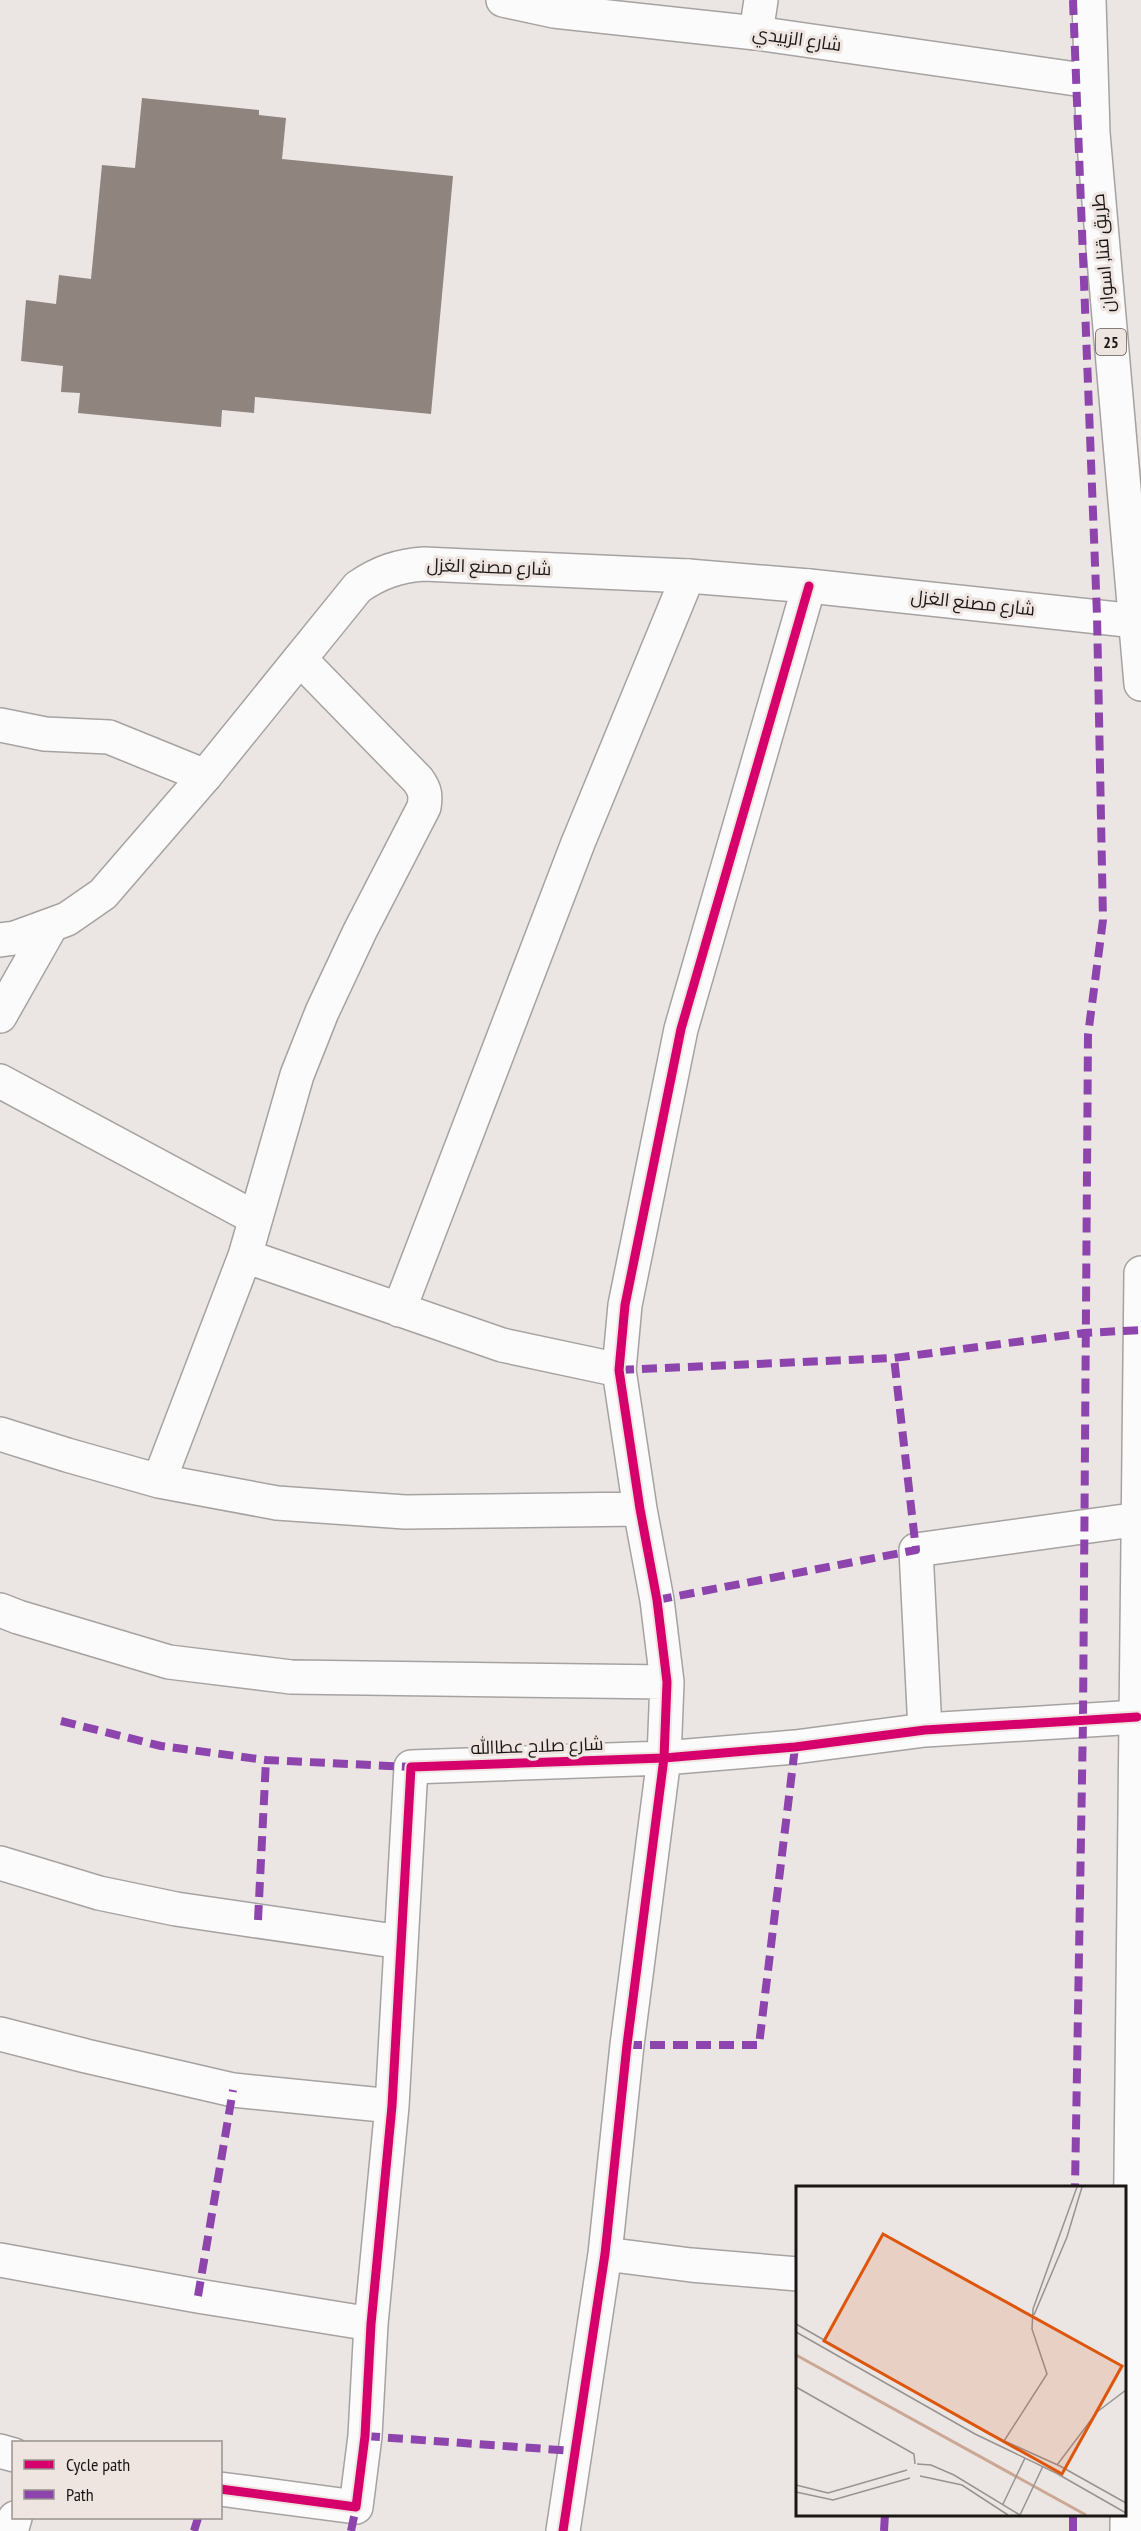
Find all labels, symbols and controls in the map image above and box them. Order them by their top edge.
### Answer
street label: شارع الزبيدي [751,21,843,59]
street label: طريق قنا, اسوان [1086,192,1120,314]
road number: 25 [1096,329,1126,355]
street label: شارع مصنع الغزل [426,553,552,581]
street label: شارع مصنع الغزل [910,585,1036,621]
street label: شارع صلاح عطاالله [470,1732,604,1760]
inset map [796,2186,1126,2516]
legend [12,2441,222,2519]
text: Cycle path [66,2453,130,2476]
text: Path [66,2483,94,2506]

